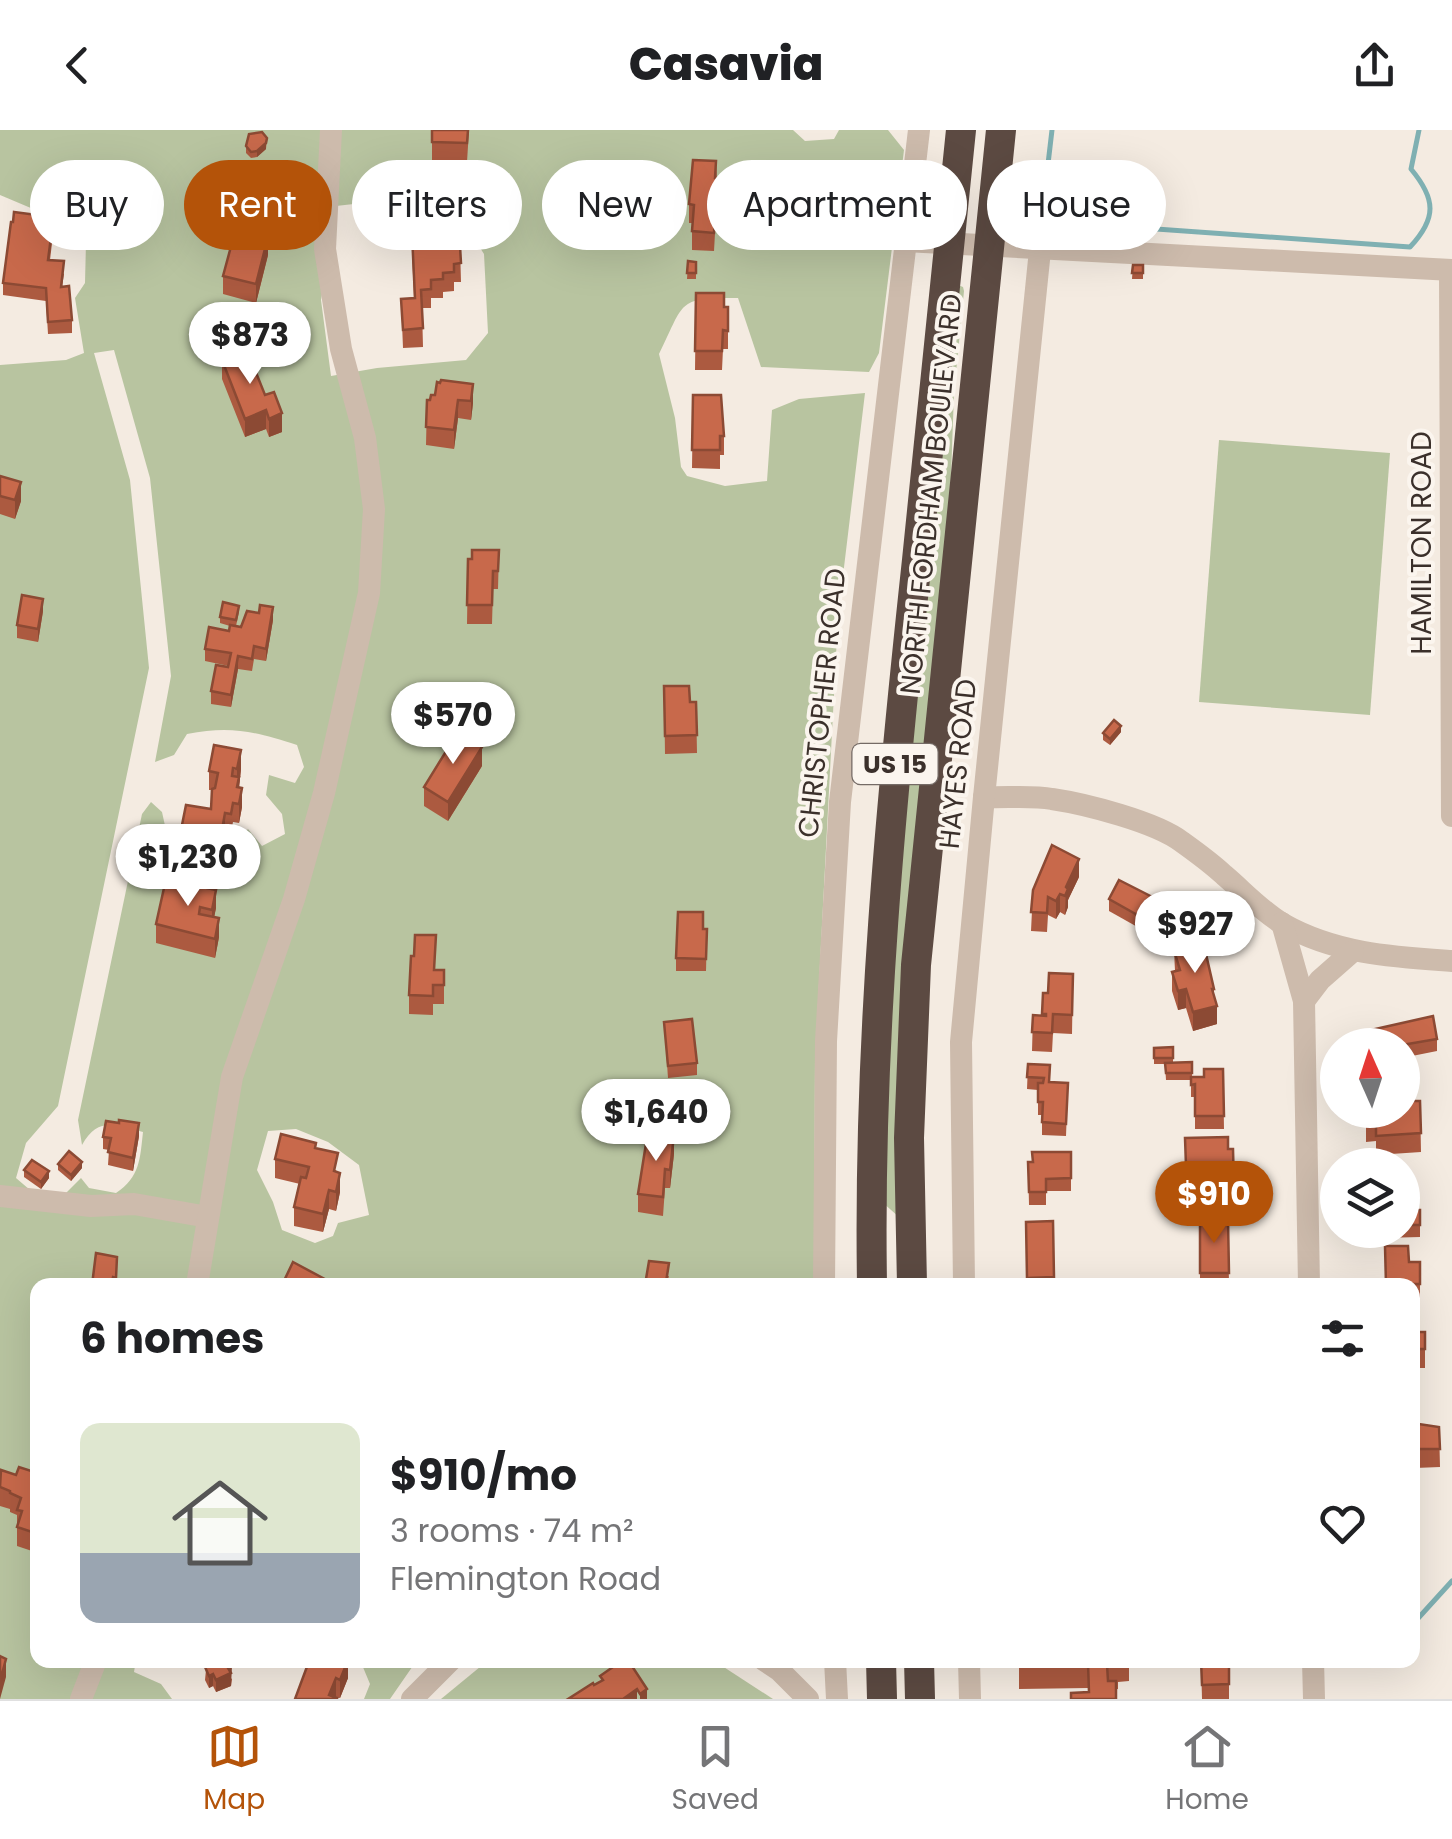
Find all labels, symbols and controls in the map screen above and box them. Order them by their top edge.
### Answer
text: Casavia [629,33,823,96]
icon: back [50,38,105,93]
icon: share [1347,38,1402,93]
chip: Buy [30,160,164,250]
chip: Rent [184,160,332,250]
chip: Filters [352,160,522,250]
chip: New [542,160,687,250]
chip: Apartment [707,160,967,250]
chip: House [987,160,1166,250]
street label: NORTH FORDHAM BOULEVARD [891,292,971,696]
pin: $873 [191,302,309,387]
text: $873 [211,312,289,357]
street label: HAMILTON ROAD [1402,431,1441,655]
street label: CHRISTOPHER ROAD [788,566,856,840]
street label: HAYES ROAD [930,677,986,851]
pin: $570 [394,682,512,767]
text: $570 [413,692,493,737]
road number: US 15 [852,744,938,784]
pin: $1,230 [107,824,269,909]
text: $1,230 [138,834,238,879]
pin: $927 [1136,891,1254,976]
text: $927 [1157,901,1233,946]
north arrow [1320,1028,1420,1128]
map controls [1320,1028,1420,1248]
pin: $1,640 [575,1079,737,1164]
text: $1,640 [603,1089,709,1134]
button: layers [1320,1148,1420,1248]
pin: $910 [1155,1161,1273,1246]
text: $910 [1177,1171,1251,1216]
text: 6 homes [80,1309,265,1368]
icon: filters [1315,1311,1370,1366]
text: $910/mo [390,1446,577,1505]
icon: home [160,1463,280,1583]
icon: heart [1315,1496,1370,1551]
text: 3 rooms · 74 m² [390,1508,634,1553]
text: Flemington Road [390,1556,661,1601]
tab: Map [203,1719,265,1821]
tab: Saved [672,1719,759,1821]
tab: Home [1165,1719,1249,1821]

